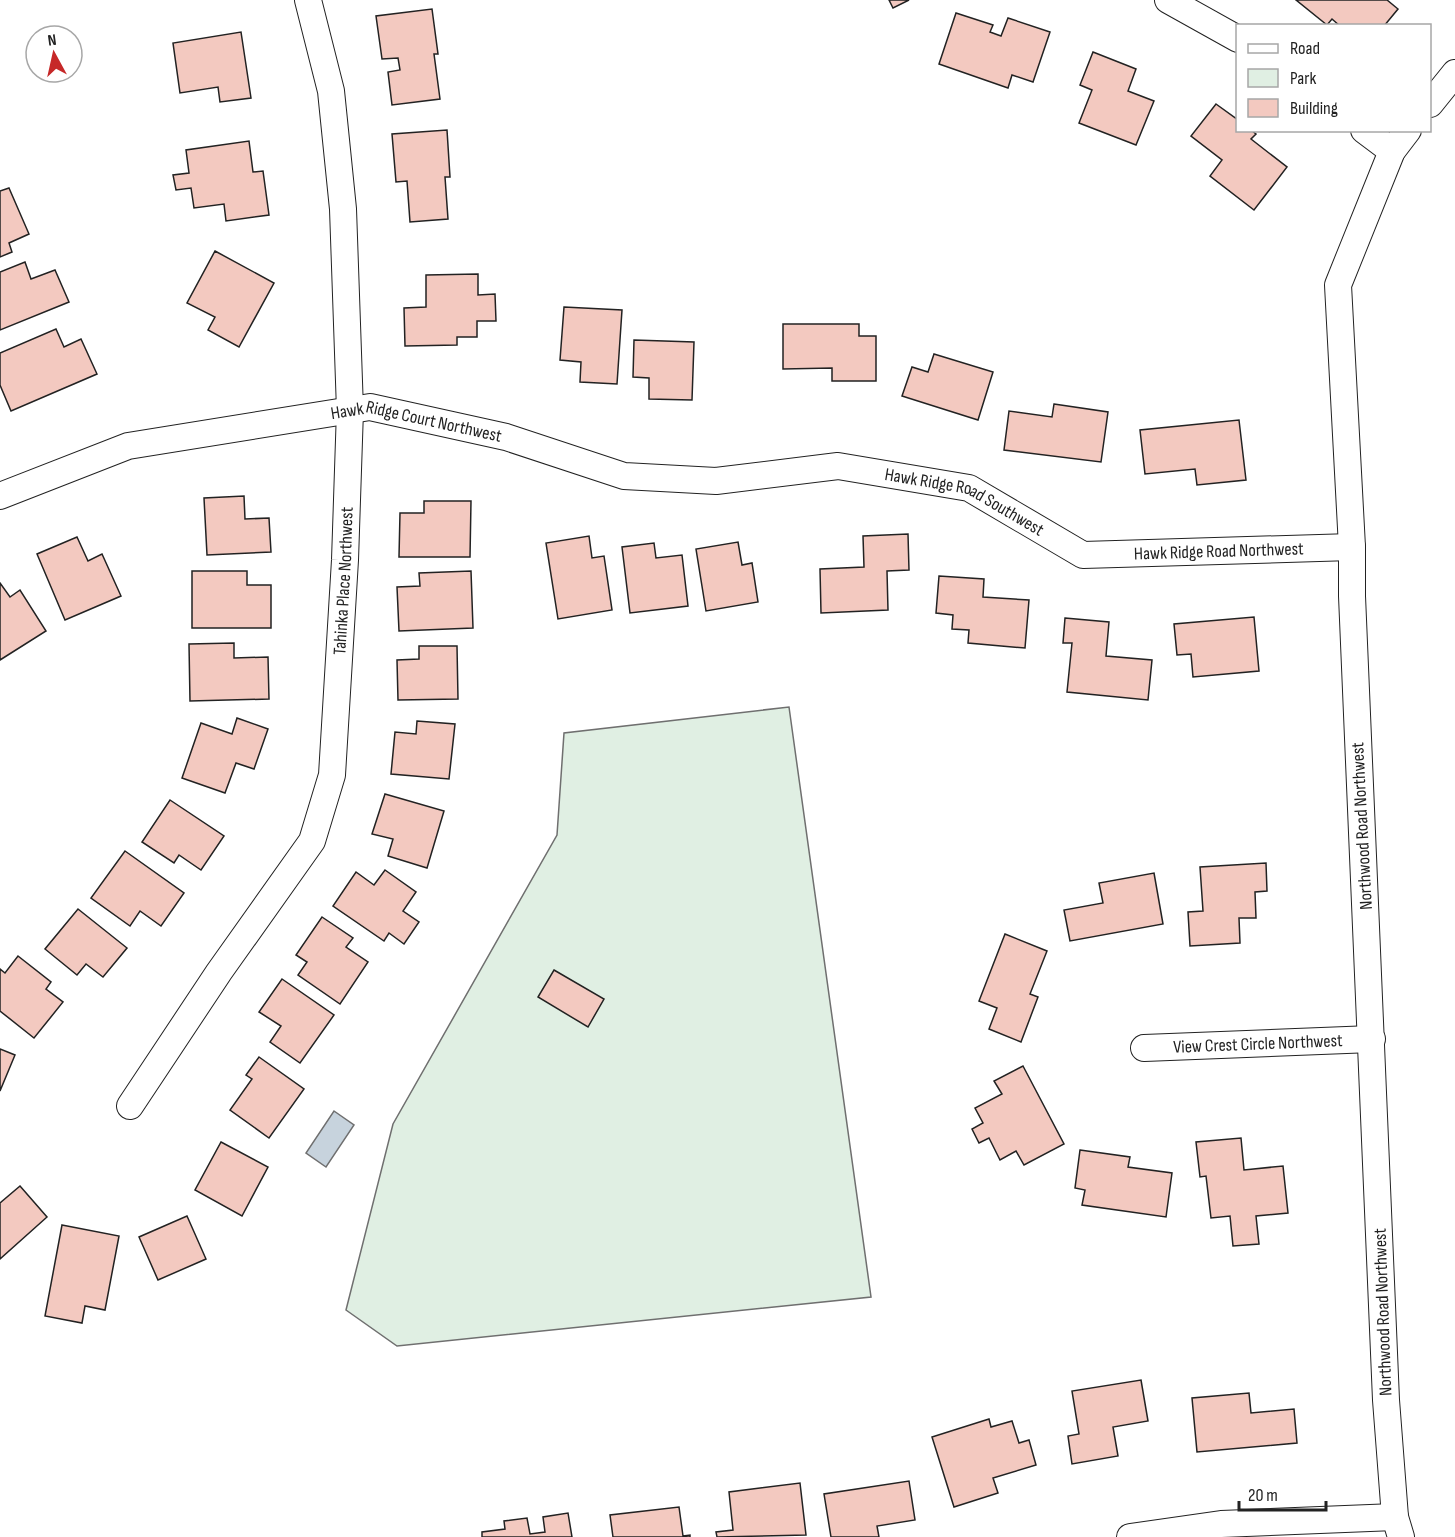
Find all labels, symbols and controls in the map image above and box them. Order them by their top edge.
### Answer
north arrow [24,24,84,84]
legend [1236,24,1431,132]
text: N [47,31,58,51]
text: Road [1290,38,1320,59]
text: Park [1290,68,1316,89]
text: Building [1290,98,1338,119]
street label: Hawk Ridge Court Northwest [329,396,504,446]
street label: Hawk Ridge Road Southwest [883,464,1048,540]
street label: Tahinka Place Northwest [329,506,357,655]
street label: Hawk Ridge Road Northwest [1134,538,1304,564]
street label: Northwood Road Northwest [1347,741,1377,910]
street label: View Crest Circle Northwest [1173,1030,1344,1057]
street label: Northwood Road Northwest [1370,1227,1396,1396]
scale bar [1239,1474,1326,1512]
text: 20 m [1248,1485,1278,1506]

